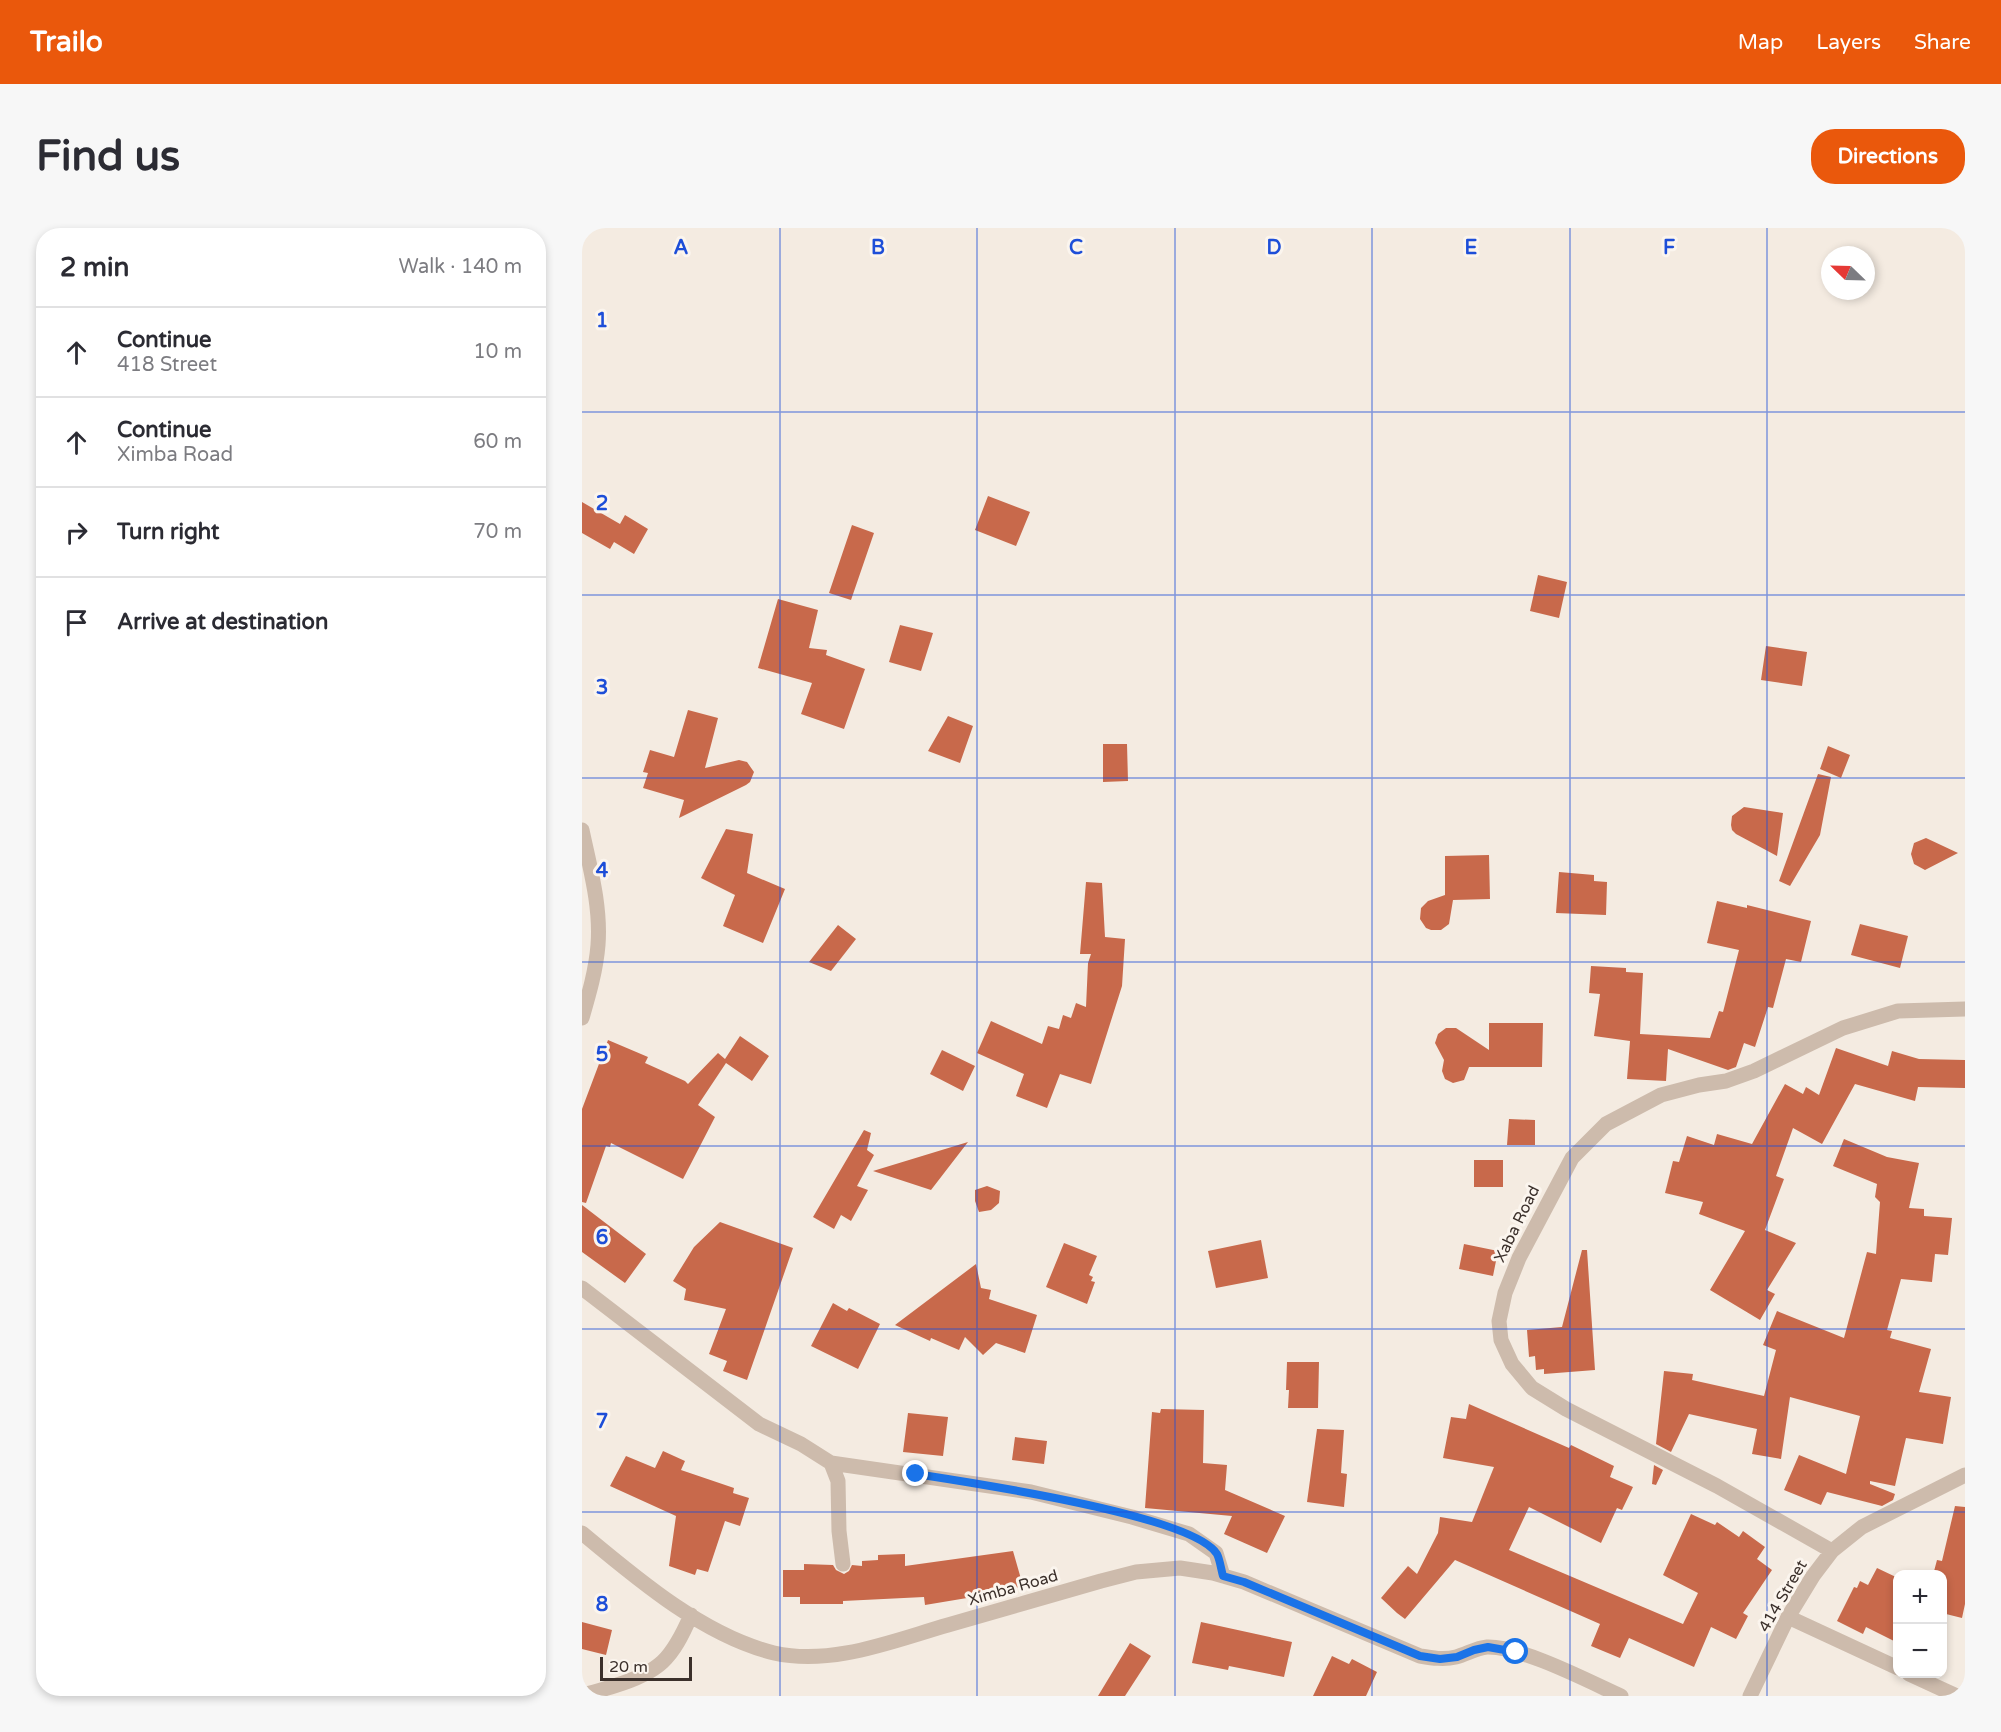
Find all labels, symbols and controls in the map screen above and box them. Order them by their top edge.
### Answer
text: Trailo [30,25,103,59]
text: Map [1738,30,1783,55]
text: Layers [1816,30,1881,55]
text: Share [1914,30,1971,55]
button: Directions [1811,129,1965,184]
text: Find us [36,131,180,182]
text: A [674,236,689,260]
text: B [871,236,885,260]
text: C [1069,236,1083,260]
text: D [1266,236,1282,260]
text: E [1465,236,1478,260]
text: F [1663,236,1675,260]
north arrow [1821,246,1875,300]
text: 2 min [60,252,129,283]
text: Walk · 140 m [399,255,522,279]
text: 1 [596,309,608,333]
text: Continue [117,327,212,353]
icon: ahead [60,336,93,369]
text: 10 m [473,340,522,364]
text: 418 Street [117,353,217,377]
text: Continue [117,417,212,443]
icon: ahead [60,426,93,459]
text: 60 m [473,430,522,454]
text: Ximba Road [117,443,233,467]
text: 2 [596,492,608,516]
icon: right [60,516,93,549]
text: Turn right [117,519,219,545]
text: 70 m [473,520,522,544]
icon: arrive [60,606,93,639]
text: Arrive at destination [117,609,328,635]
text: 3 [596,676,608,700]
text: 4 [596,859,609,883]
text: 5 [596,1043,608,1067]
street label: Xaba Road [1490,1182,1544,1266]
text: 6 [596,1226,608,1250]
text: 7 [596,1410,608,1434]
route end [902,1460,928,1486]
street label: 414 Street [1754,1556,1812,1636]
street label: Ximba Road [966,1566,1060,1610]
map controls [1893,1570,1947,1678]
button: + [1893,1570,1947,1624]
text: 8 [596,1593,608,1617]
button: − [1893,1624,1947,1678]
route start [1502,1638,1528,1664]
scale bar [600,1654,692,1682]
text: 20 m [609,1657,648,1677]

